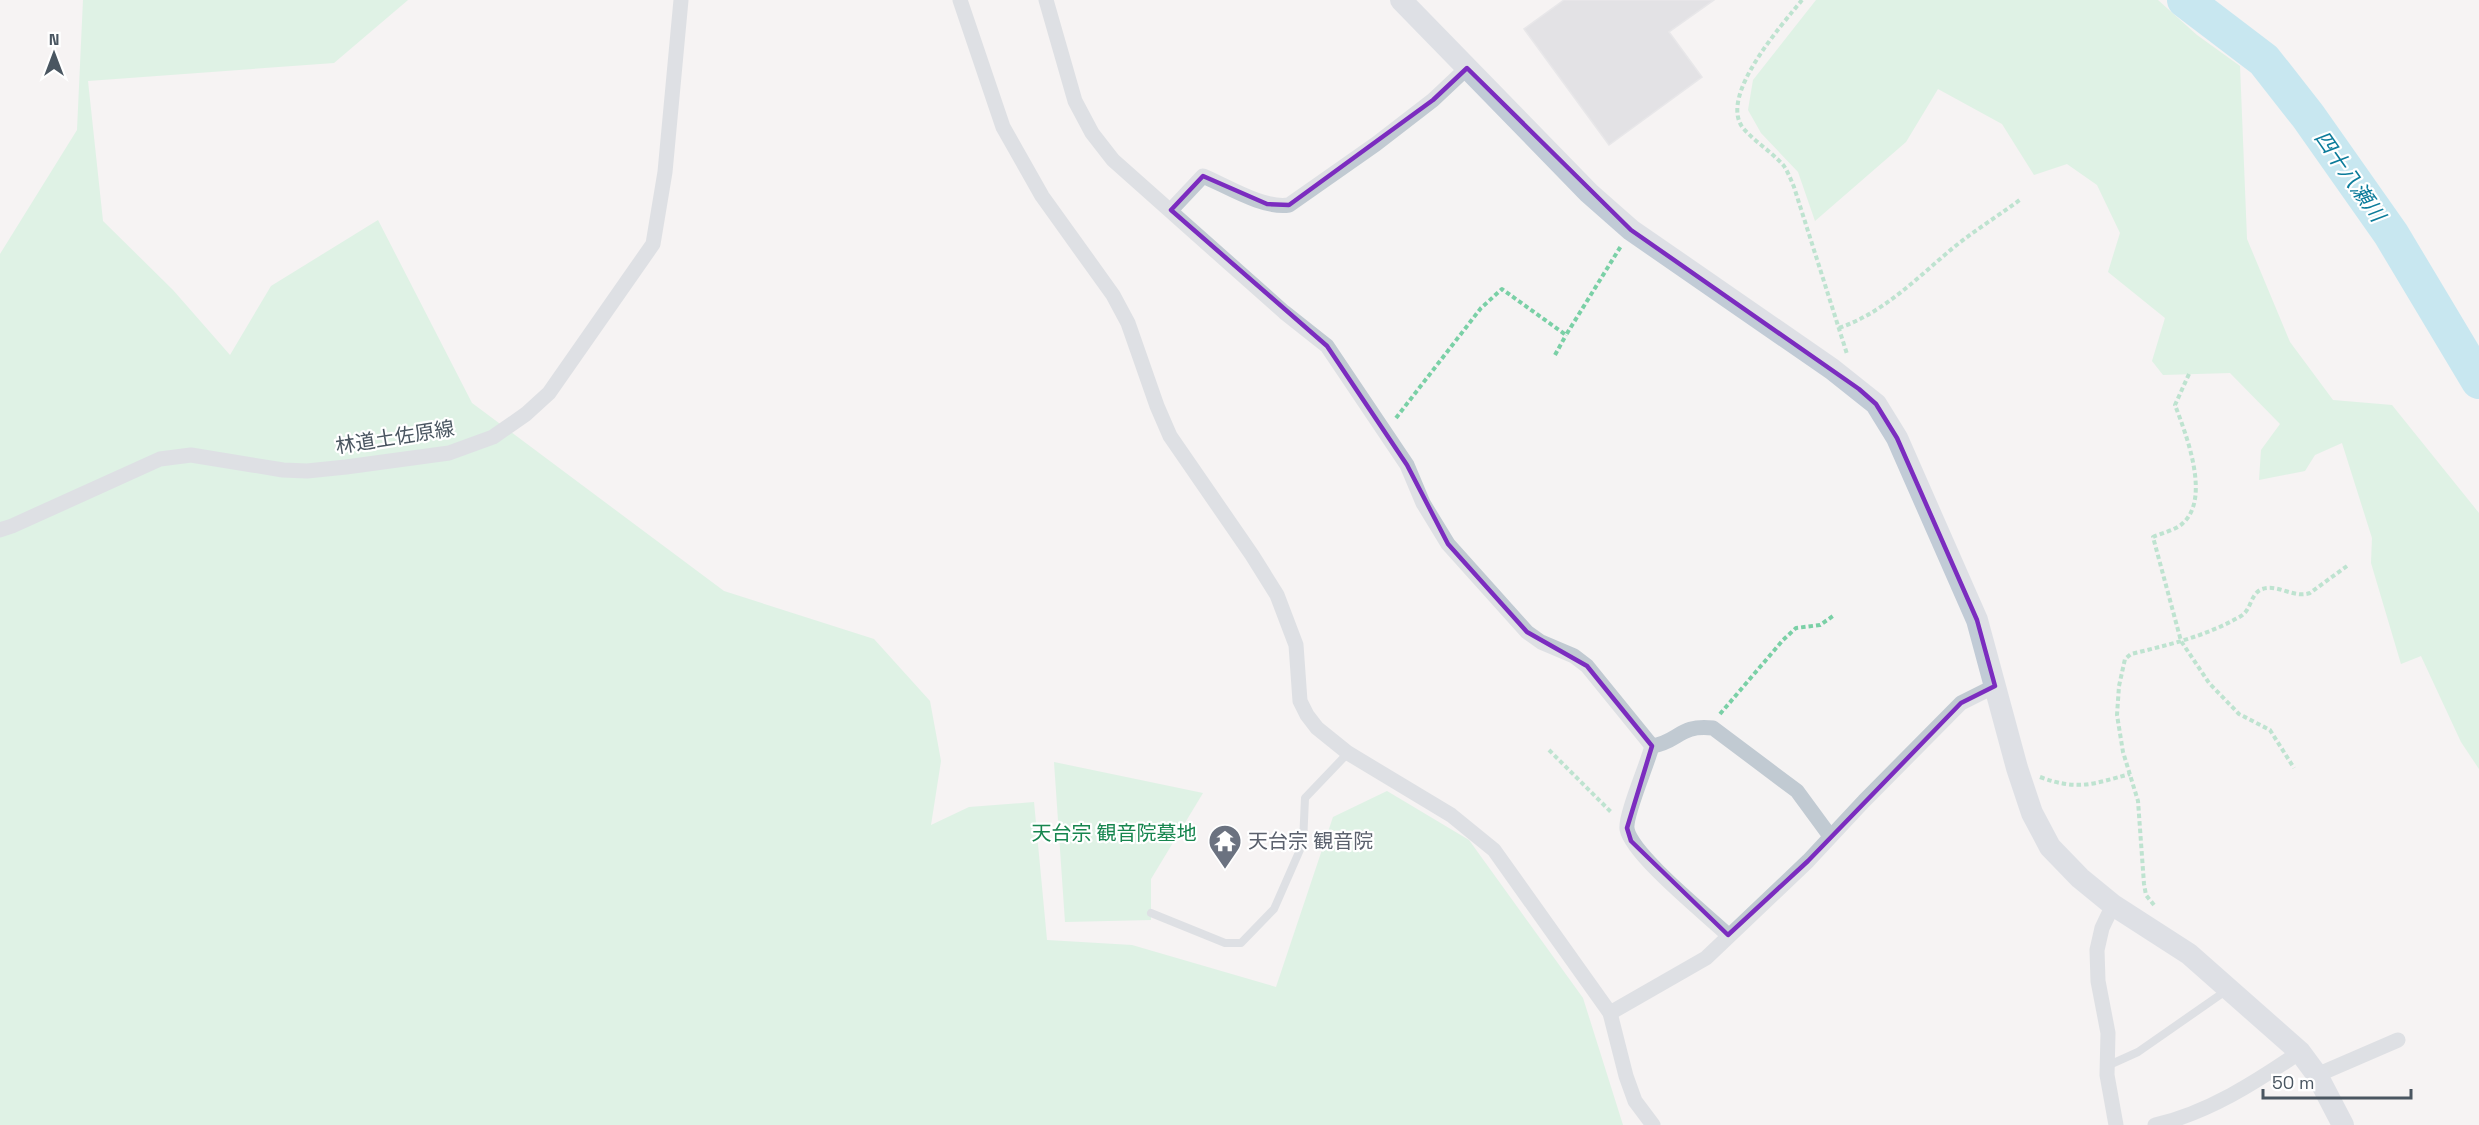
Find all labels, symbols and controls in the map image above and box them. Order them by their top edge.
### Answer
north arrow [24,24,84,84]
text: N [49,29,59,50]
water label: 四十八瀬川 [2309,125,2392,228]
street label: 林道土佐原線 [334,415,456,459]
park label: 天台宗 観音院墓地 [1031,820,1197,846]
temple icon: 天台宗 観音院 [1207,823,1243,870]
place label: 天台宗 観音院 [1248,828,1373,854]
scale bar [2263,1062,2412,1100]
text: 50 m [2272,1071,2314,1094]

